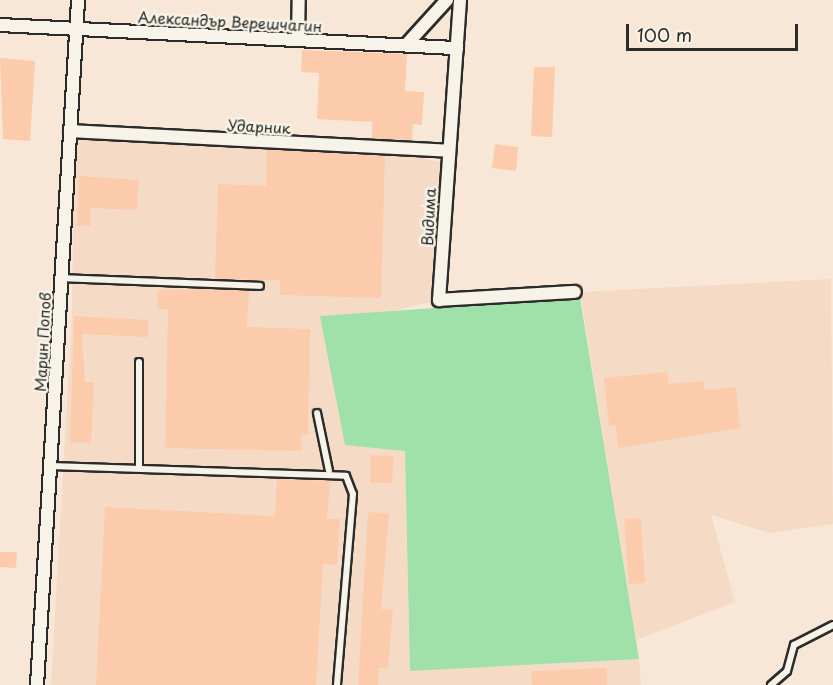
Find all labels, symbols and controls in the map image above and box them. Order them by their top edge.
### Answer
street label: Александър Верешчагин [137,7,323,35]
scale bar [629,12,802,50]
text: 100 m [637,21,692,48]
street label: Ударник [227,115,291,137]
street label: Видима [417,188,439,246]
street label: Марин Попов [30,291,54,393]

